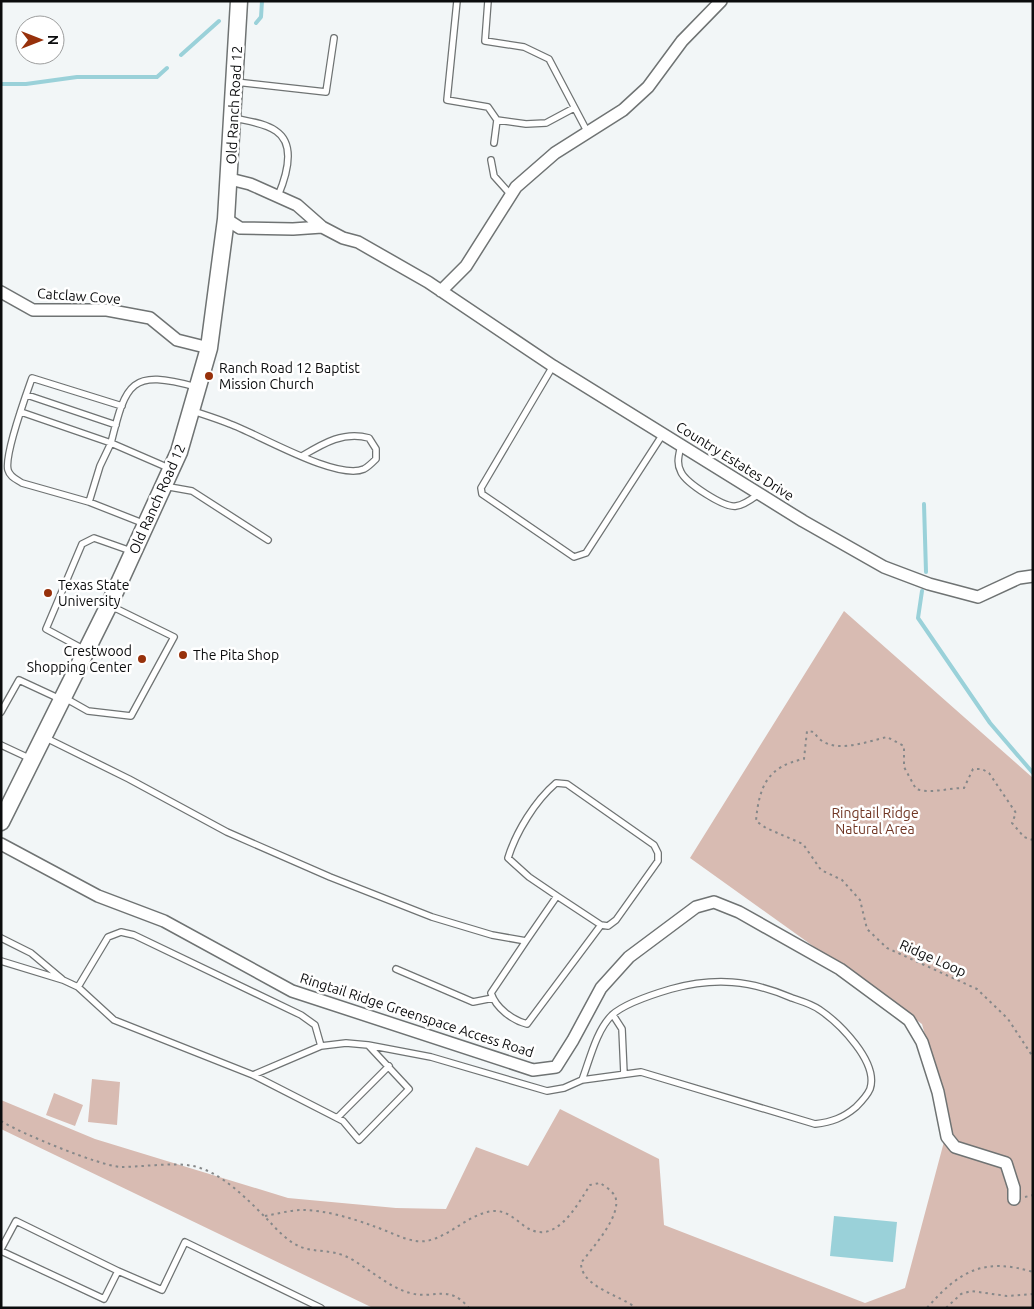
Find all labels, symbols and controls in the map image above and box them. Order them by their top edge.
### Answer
north arrow [15,15,65,65]
text: N [45,35,61,45]
street label: Old Ranch Road 12 [223,45,245,165]
street label: Catclaw Cove [37,285,121,307]
place label: Ranch Road 12 Baptist Mission Church [219,360,360,392]
marker: Ranch Road 12 Baptist Mission Church [203,370,215,382]
street label: Country Estates Drive [673,418,797,504]
street label: Old Ranch Road 12 [126,441,188,557]
place label: Texas State University [58,577,130,609]
marker: Texas State University [42,587,54,599]
place label: Crestwood Shopping Center [27,643,133,675]
place label: The Pita Shop [193,647,279,663]
marker: The Pita Shop [177,649,189,661]
marker: Crestwood Shopping Center [136,653,148,665]
park label: Ringtail Ridge Natural Area [831,805,919,837]
street label: Ridge Loop [897,936,969,980]
street label: Ringtail Ridge Greenspace Access Road [298,970,536,1060]

